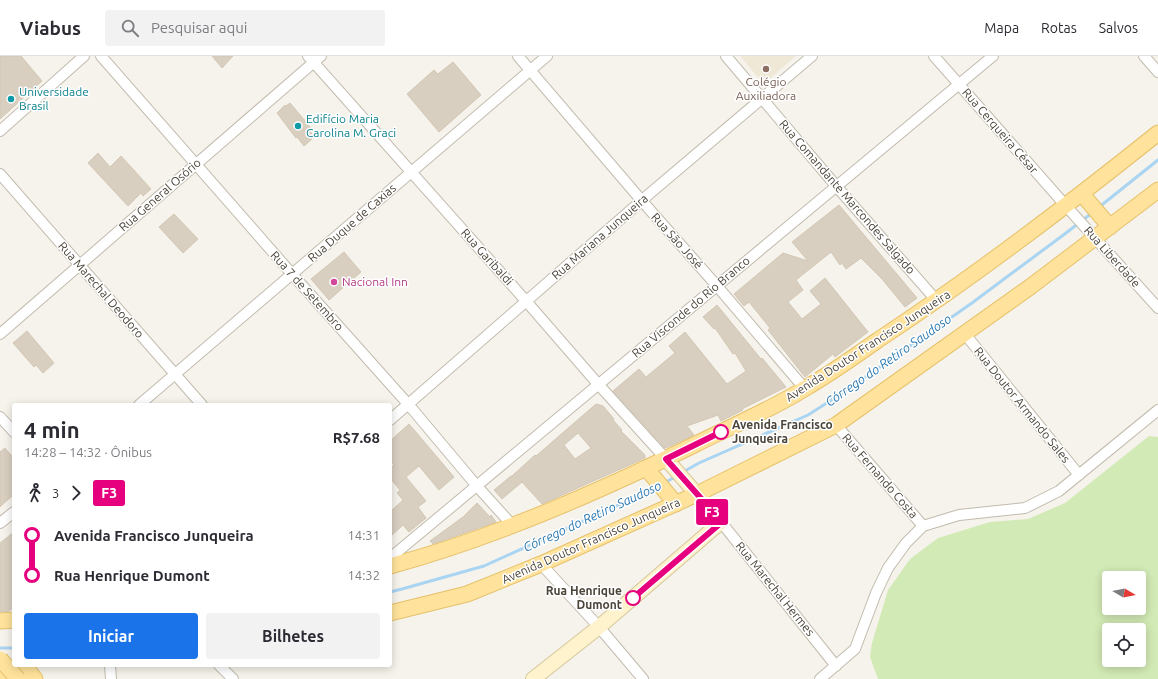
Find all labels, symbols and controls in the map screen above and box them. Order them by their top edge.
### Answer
search box [105,10,385,46]
text: Viabus [20,17,81,39]
icon: search [119,17,141,39]
text: Pesquisar aqui [151,19,247,36]
text: Mapa [984,20,1019,36]
text: Rotas [1041,20,1077,36]
text: Salvos [1099,20,1138,36]
marker: Colégio Auxiliadora [761,64,771,74]
place label: Colégio Auxiliadora [736,75,796,102]
place label: Universidade Brasil [19,85,89,112]
street label: Rua Cerqueira César [960,85,1041,176]
marker: Universidade Brasil [6,94,16,104]
place label: Edifício Maria Carolina M. Graci [306,112,396,139]
street label: Rua Comandante Marcondes Salgado [777,117,918,276]
marker: Edifício Maria Carolina M. Graci [293,121,303,131]
street label: Rua General Osório [116,156,203,234]
street label: Rua Duque de Caxias [305,181,398,264]
street label: Rua Mariana Junqueira [549,191,650,282]
street label: Rua São José [649,210,706,271]
street label: Rua Liberdade [1082,224,1143,290]
street label: Rua Garibaldi [459,226,516,287]
street label: Rua Marechal Deodoro [56,239,147,340]
street label: Rua 7 de Setembro [268,248,346,333]
street label: Rua Visconde do Rio Branco [629,253,752,360]
place label: Nacional Inn [342,275,408,288]
marker: Nacional Inn [329,277,339,287]
street label: Avenida Doutor Francisco Junqueira [783,287,952,404]
water label: Córrego do Retiro Saudoso [822,311,954,409]
street label: Rua Doutor Armando Sales [972,344,1073,465]
text: 4 min [24,417,80,442]
place label: Avenida Francisco Junqueira [732,418,833,445]
marker: Avenida Francisco Junqueira [713,424,729,440]
text: R$7.68 [333,429,380,446]
street label: Rua Fernando Costa [840,431,921,521]
text: 14:28 – 14:32 · Ônibus [24,445,152,459]
water label: Córrego do Retiro Saudoso [521,478,663,554]
icon: walk [24,482,46,504]
icon: forward [65,482,87,504]
text: F3 [101,485,117,501]
text: 3 [52,486,59,500]
street label: Avenida Doutor Francisco Junqueira [500,495,682,586]
line badge: F3 [694,499,730,525]
text: F3 [704,504,720,520]
text: Avenida Francisco Junqueira [54,527,254,544]
text: 14:31 [347,528,380,542]
street label: Rua Marechal Hermes [733,539,817,638]
text: Rua Henrique Dumont [54,567,210,584]
text: 14:32 [347,568,380,582]
north arrow [1102,571,1146,615]
map controls [1102,571,1146,667]
place label: Rua Henrique Dumont [546,584,622,611]
marker: Rua Henrique Dumont [625,590,641,606]
button: Iniciar [24,613,198,659]
button: Bilhetes [206,613,380,659]
button: locate [1102,623,1146,667]

